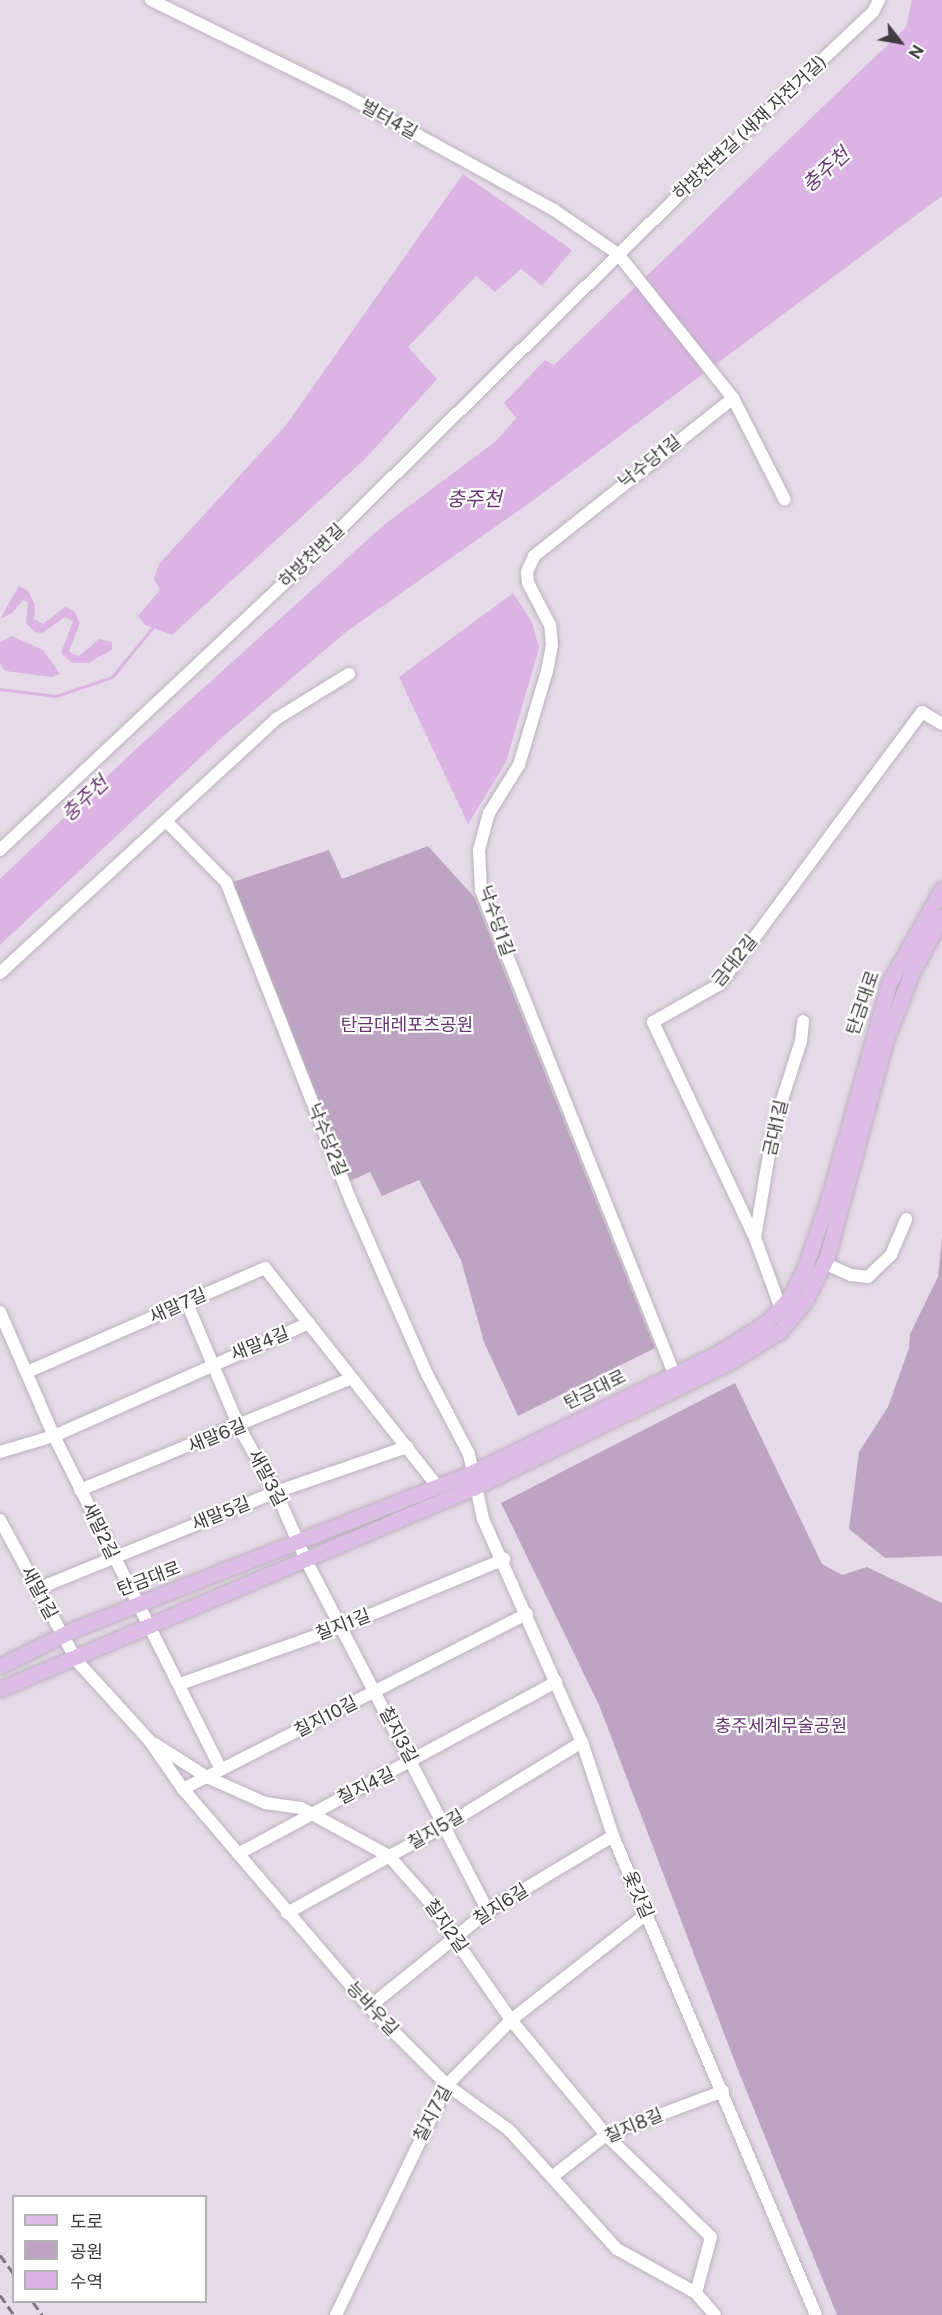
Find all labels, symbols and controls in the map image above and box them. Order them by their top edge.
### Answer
north arrow [870,12,930,72]
text: N [904,41,927,62]
street label: 하방천변길 (새재 자전거길) [669,51,831,205]
street label: 벌터4길 [357,96,421,144]
water label: 충주천 [797,143,855,197]
street label: 낙수당1길 [614,431,686,493]
water label: 충주천 [446,487,502,511]
street label: 하방천변길 [275,519,349,593]
water label: 충주천 [57,771,113,827]
street label: 낙수당1길 [474,883,518,959]
street label: 금대2길 [708,931,762,991]
street label: 탄금대로 [842,968,884,1038]
park label: 탄금대레포츠공원 [341,1014,473,1036]
street label: 금대1길 [759,1098,793,1158]
street label: 낙수당2길 [303,1100,351,1180]
street label: 새말7길 [146,1284,210,1328]
street label: 새말4길 [228,1323,292,1365]
street label: 탄금대로 [560,1366,630,1414]
street label: 새말6길 [185,1415,249,1457]
street label: 새말3길 [243,1446,291,1510]
street label: 새말5길 [189,1493,253,1535]
street label: 새말2길 [77,1499,123,1563]
street label: 탄금대로 [114,1557,184,1601]
street label: 새말1길 [16,1563,62,1623]
street label: 칠지1길 [313,1605,373,1645]
street label: 칠지10길 [291,1692,361,1742]
street label: 칠지3길 [374,1703,422,1767]
park label: 충주세계무술공원 [715,1715,847,1737]
street label: 칠지4길 [334,1763,398,1809]
street label: 칠지5길 [404,1805,468,1855]
street label: 옻갓길 [618,1868,658,1922]
street label: 칠지6길 [470,1879,532,1931]
street label: 칠지2길 [420,1895,472,1957]
street label: 능바우길 [342,1977,402,2041]
street label: 칠지7길 [409,2082,457,2146]
street label: 칠지8길 [602,2104,666,2148]
legend [12,2195,207,2303]
text: 도로 [70,2211,103,2232]
text: 공원 [70,2241,103,2262]
text: 수역 [70,2271,103,2292]

